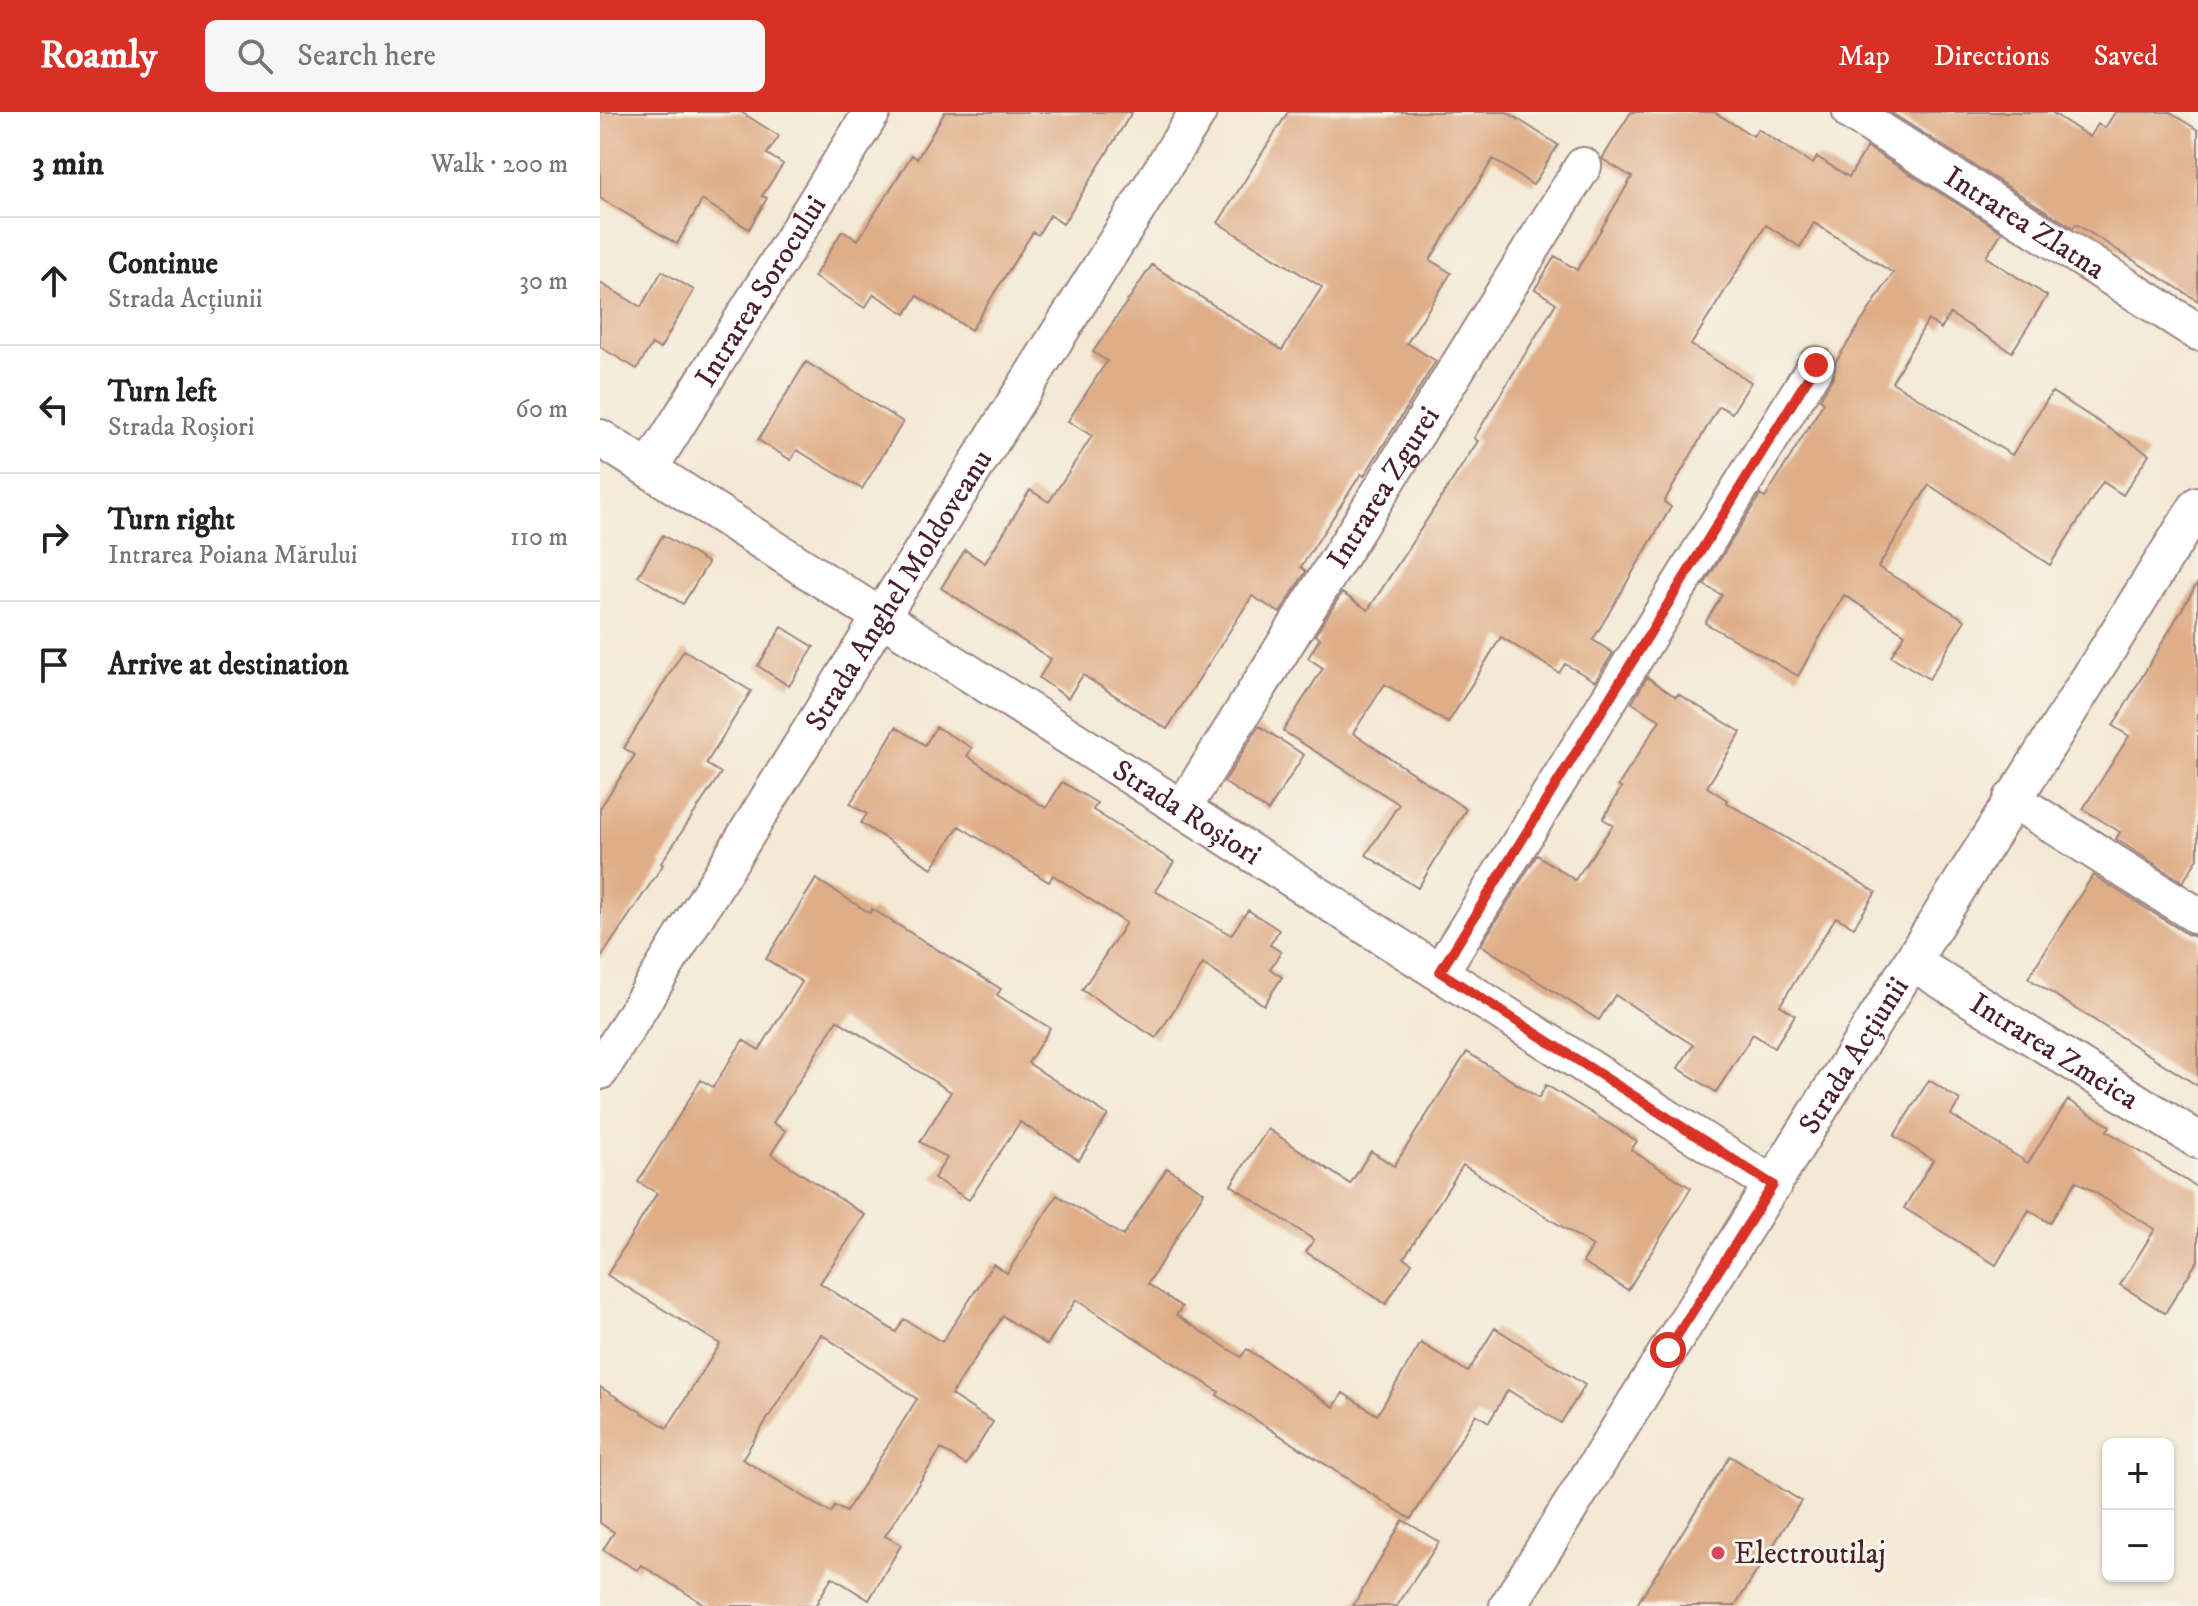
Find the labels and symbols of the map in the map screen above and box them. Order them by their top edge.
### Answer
street label: Intrarea Zlatna [1937,159,2112,288]
street label: Intrarea Sorocului [688,189,835,394]
route end [1798,347,1834,383]
street label: Intrarea Zgurei [1320,400,1448,576]
street label: Strada Anghel Moldoveanu [798,443,1001,738]
street label: Strada Roșiori [1105,752,1267,874]
street label: Strada Acțiunii [1791,971,1917,1141]
street label: Intrarea Zmeica [1963,986,2145,1119]
route start [1650,1332,1686,1368]
place label: Electroutilaj [1734,1536,1886,1573]
marker: Electroutilaj [1709,1544,1727,1562]

